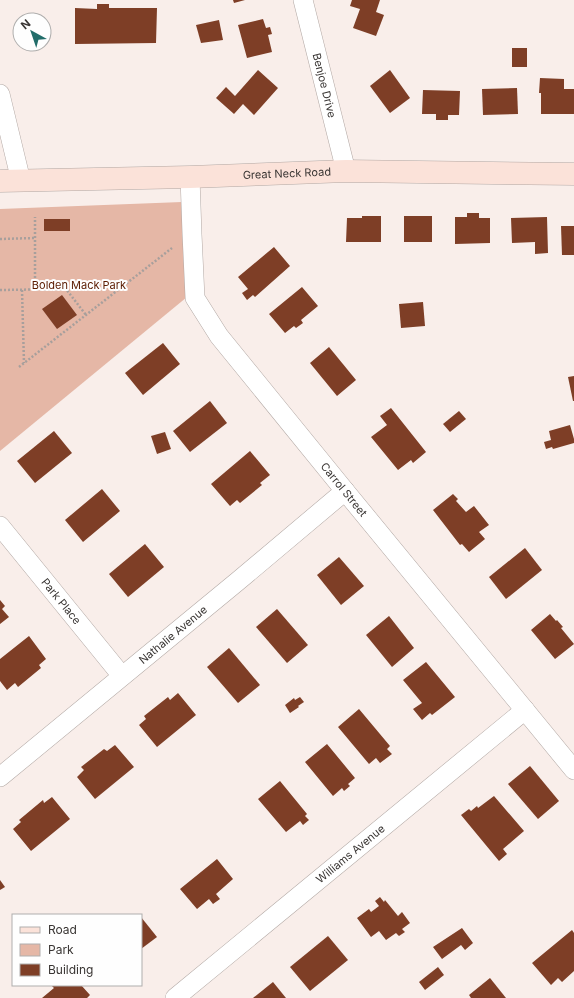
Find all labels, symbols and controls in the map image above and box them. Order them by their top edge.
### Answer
north arrow [12,12,52,52]
text: N [18,16,33,32]
street label: Benjoe Drive [310,52,339,119]
street label: Great Neck Road [242,165,331,182]
park label: Bolden Mack Park [32,278,126,292]
street label: Carrol Street [318,460,370,520]
street label: Park Place [38,575,84,627]
street label: Nathalie Avenue [136,602,210,667]
street label: Williams Avenue [313,821,388,886]
legend [12,914,142,986]
text: Road [48,922,77,937]
text: Park [48,942,74,957]
text: Building [48,962,93,977]

